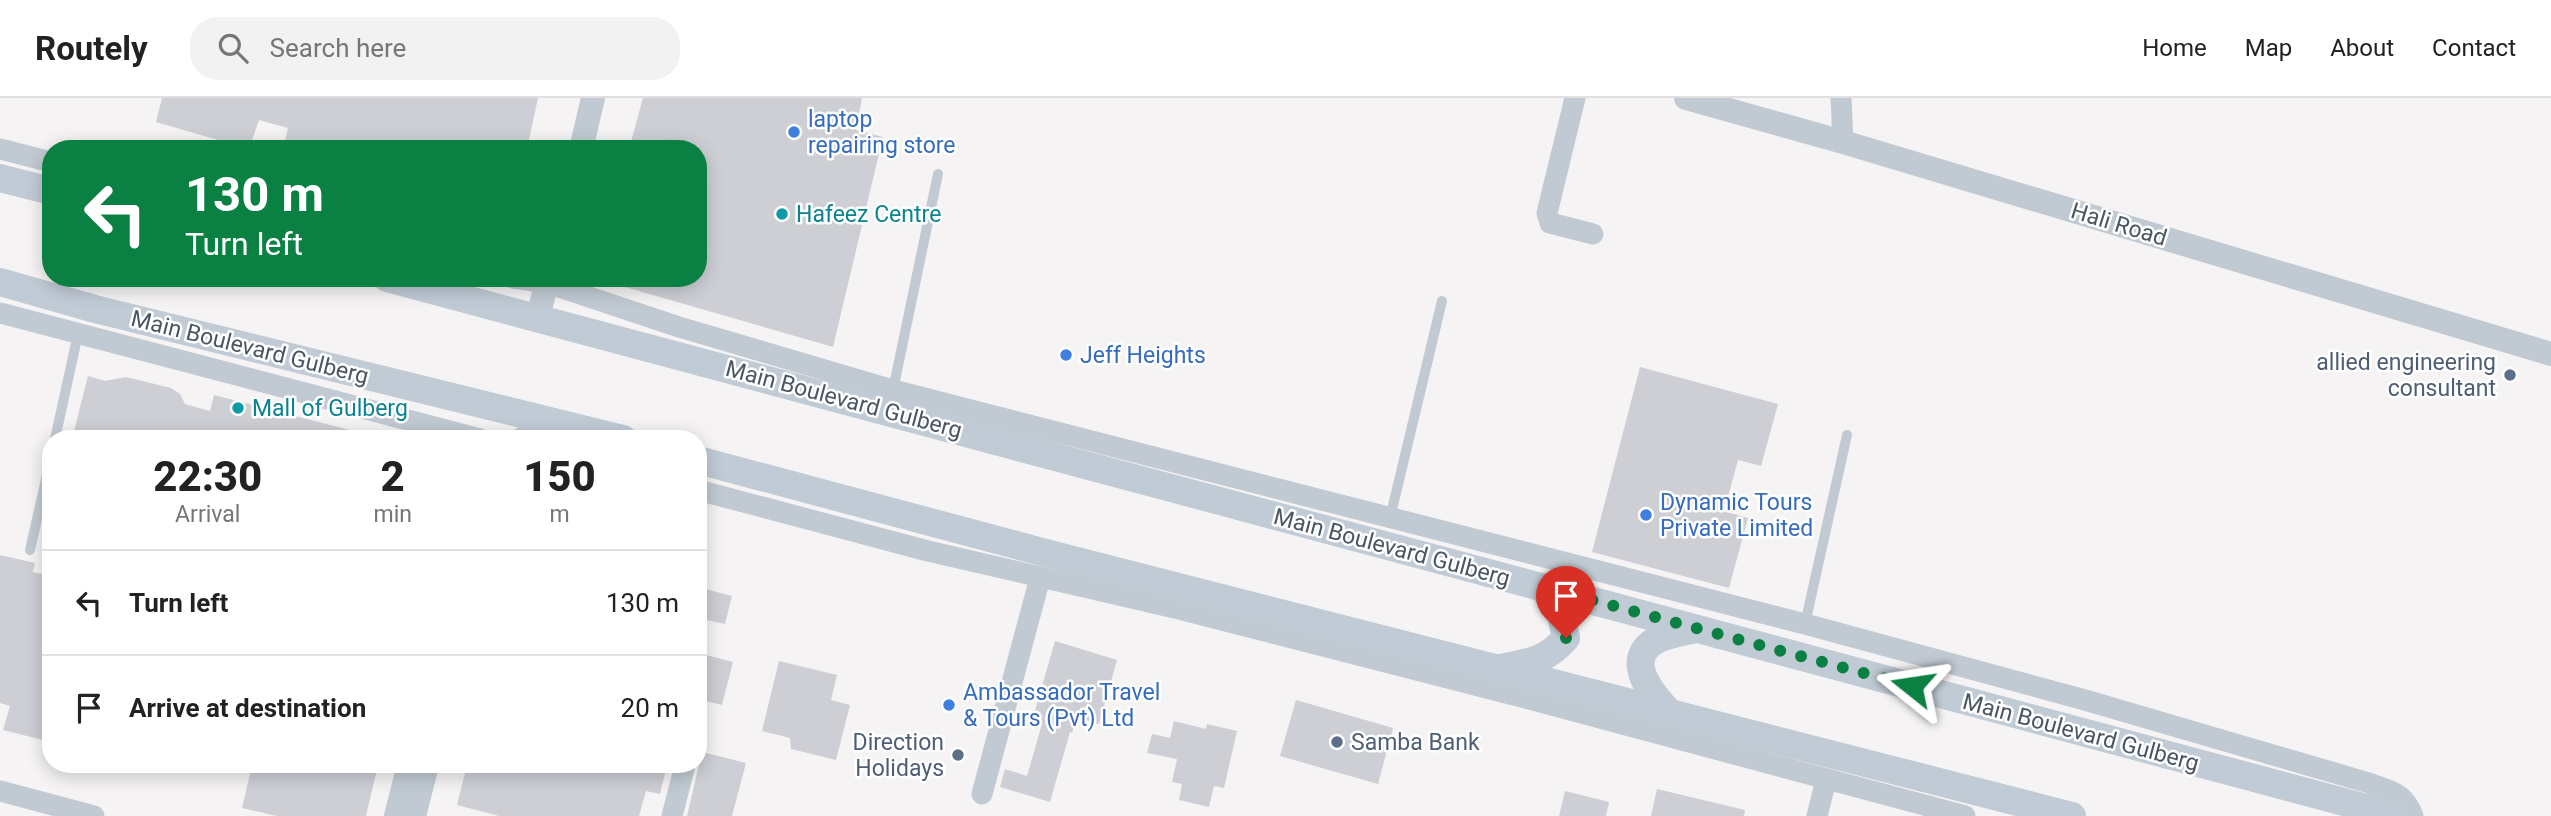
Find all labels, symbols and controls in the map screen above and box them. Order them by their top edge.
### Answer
search box [190,17,680,80]
text: Routely [35,29,148,68]
icon: search [214,29,252,67]
text: Search here [270,33,406,63]
text: Home [2142,34,2207,62]
text: Map [2245,34,2292,62]
text: About [2330,34,2394,62]
text: Contact [2432,34,2516,62]
place label: laptop repairing store [808,106,956,159]
marker: laptop repairing store [786,124,802,140]
text: 130 m [185,166,324,223]
icon: left [70,168,161,259]
street label: Hali Road [2068,197,2170,252]
place label: Hafeez Centre [796,201,941,228]
marker: Hafeez Centre [774,206,790,222]
text: Turn left [185,225,303,263]
street label: Main Boulevard Gulberg [128,305,371,390]
place label: Jeff Heights [1080,342,1206,369]
marker: Jeff Heights [1058,347,1074,363]
place label: allied engineering consultant [2316,349,2496,402]
street label: Main Boulevard Gulberg [723,355,965,444]
marker: allied engineering consultant [2502,367,2518,383]
place label: Mall of Gulberg [252,395,408,422]
marker: Mall of Gulberg [230,400,246,416]
text: 22:30 [153,452,262,501]
text: 2 [381,452,405,501]
text: 150 [523,452,596,501]
place label: Dynamic Tours Private Limited [1660,489,1813,542]
text: Arrival [175,501,240,528]
text: min [373,501,412,528]
text: m [549,501,570,528]
street label: Main Boulevard Gulberg [1271,503,1513,592]
marker: Dynamic Tours Private Limited [1638,507,1654,523]
pin [1536,566,1596,638]
icon: arrive [1547,577,1585,615]
icon: left [70,584,108,622]
text: Turn left [129,588,228,618]
text: 130 m [606,588,679,618]
position arrow [1875,649,1949,723]
place label: Ambassador Travel & Tours (Pvt) Ltd [963,679,1160,732]
street label: Main Boulevard Gulberg [1960,688,2202,777]
icon: arrive [70,689,108,727]
text: Arrive at destination [129,693,366,723]
text: 20 m [621,693,679,723]
marker: Ambassador Travel & Tours (Pvt) Ltd [941,697,957,713]
place label: Direction Holidays [853,729,944,782]
place label: Samba Bank [1351,729,1480,756]
marker: Samba Bank [1329,734,1345,750]
marker: Direction Holidays [950,747,966,763]

